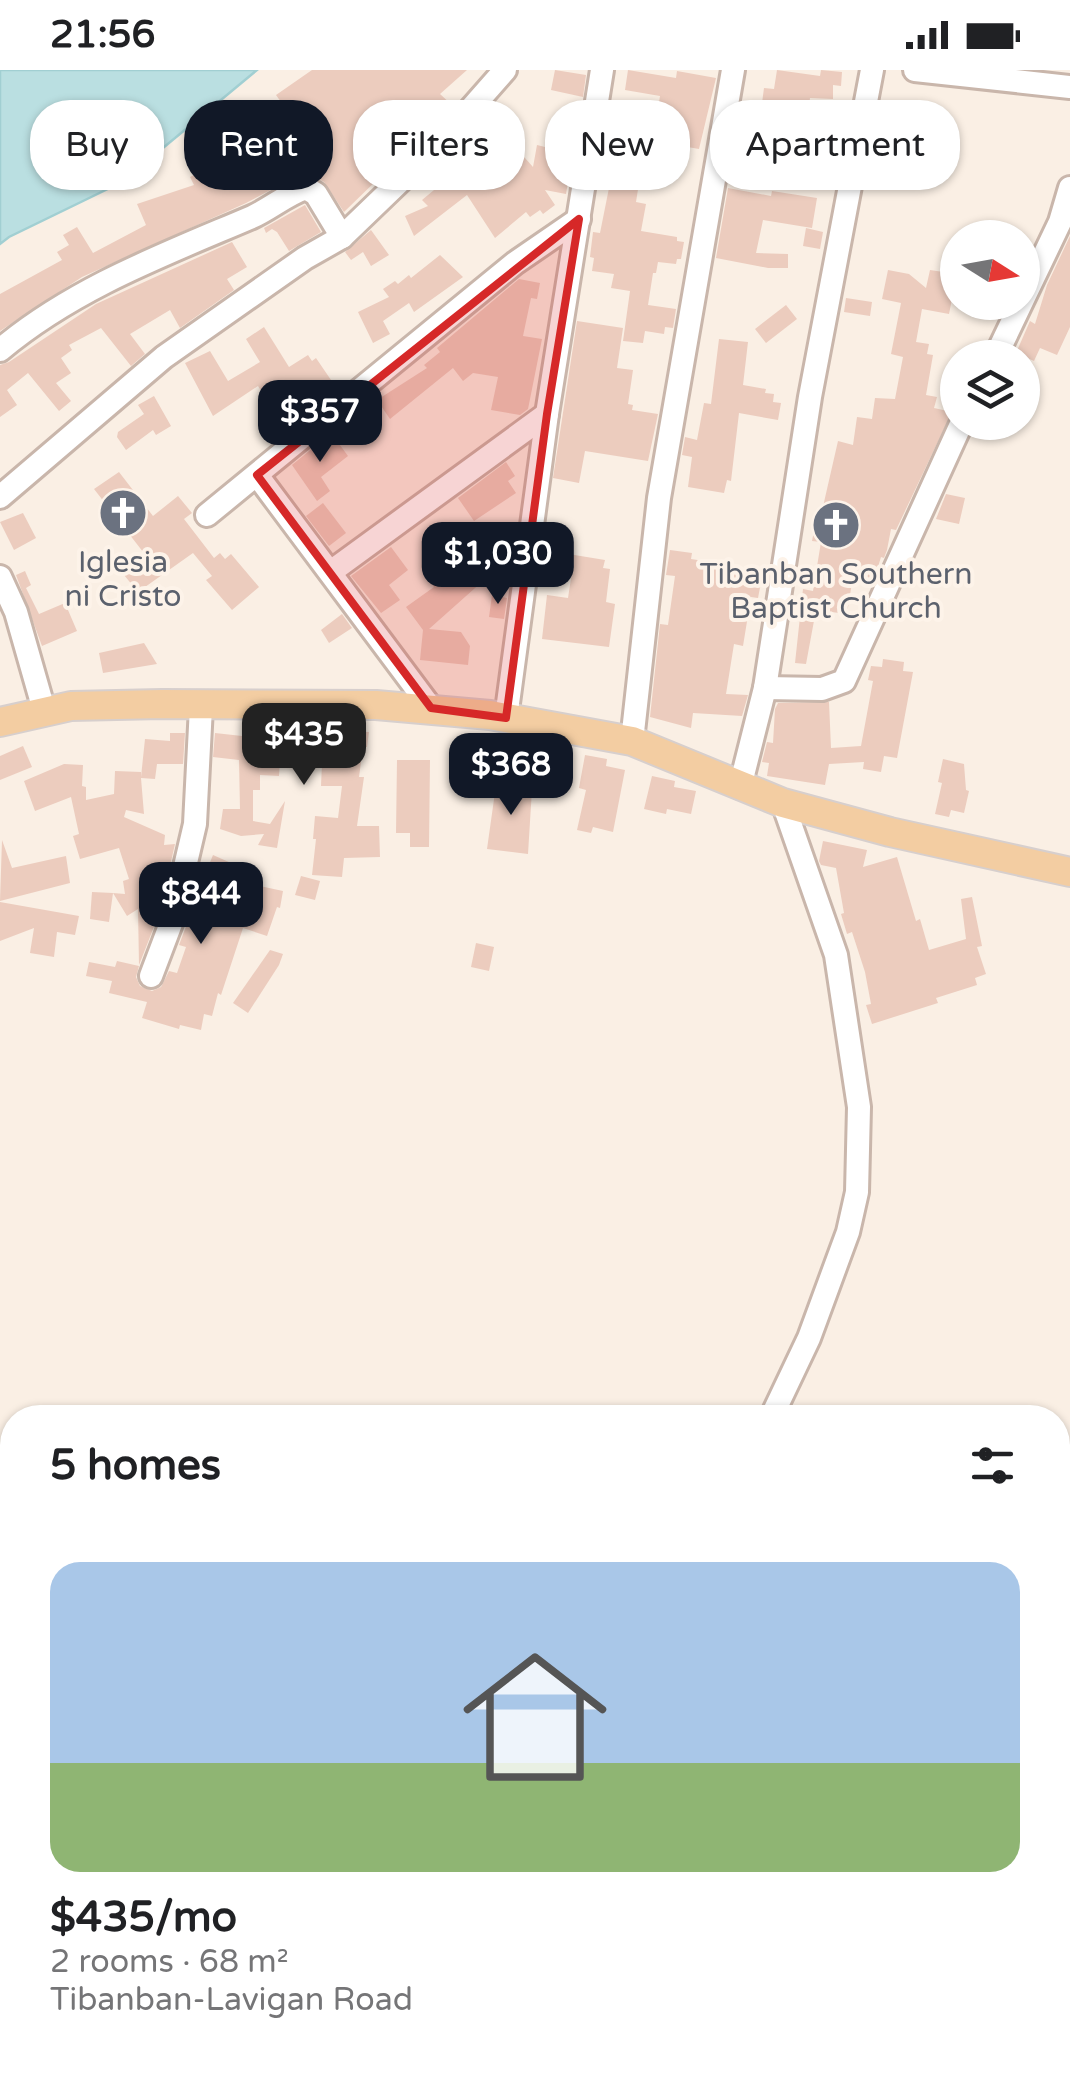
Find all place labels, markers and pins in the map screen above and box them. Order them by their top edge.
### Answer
pin: $357 [261,380,379,465]
church icon: Iglesia ni Cristo [97,487,149,539]
church icon: Tibanban Southern Baptist Church [810,499,862,551]
pin: $1,030 [417,522,579,607]
place label: Iglesia ni Cristo [65,544,181,615]
place label: Tibanban Southern Baptist Church [700,556,972,627]
pin: $435 [245,703,363,788]
pin: $368 [452,733,570,818]
pin: $844 [142,862,260,947]

